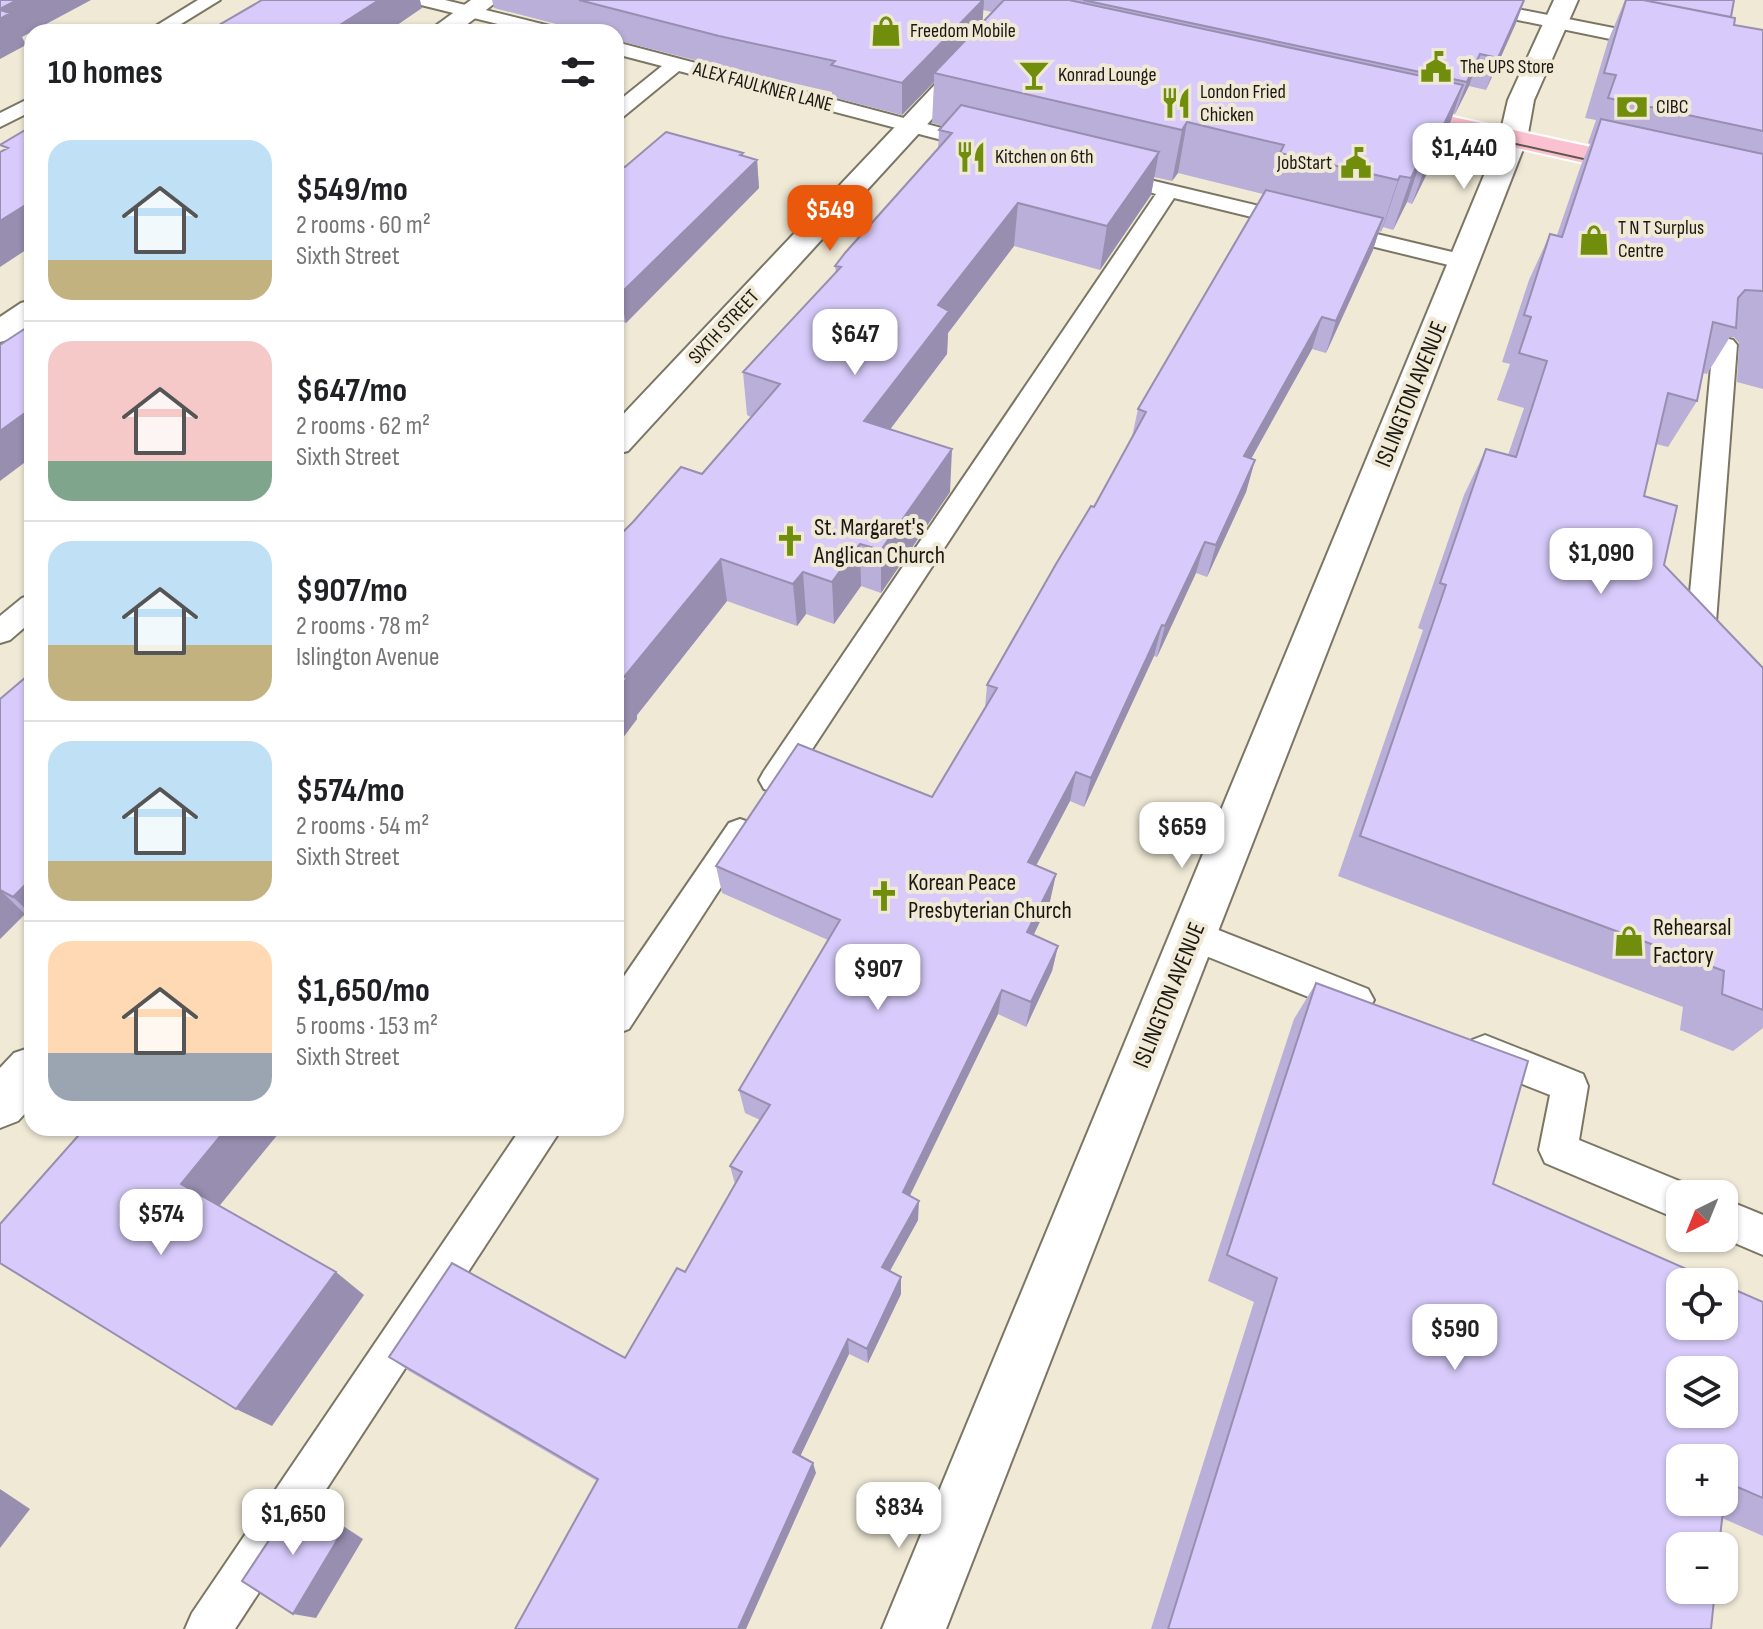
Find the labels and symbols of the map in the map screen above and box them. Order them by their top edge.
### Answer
shop icon: Freedom Mobile [869,14,903,48]
place label: Freedom Mobile [910,19,1016,43]
public building icon: The UPS Store [1419,50,1453,84]
place label: The UPS Store [1460,55,1554,79]
street label: ALEX FAULKNER LANE [690,57,835,117]
bar icon: Konrad Lounge [1017,58,1051,92]
place label: Konrad Lounge [1058,63,1157,87]
place label: London Fried Chicken [1200,80,1286,127]
restaurant icon: London Fried Chicken [1159,86,1193,120]
bank icon: CIBC [1615,90,1649,124]
place label: CIBC [1656,95,1688,119]
pin: $1,440 [1399,123,1529,191]
restaurant icon: Kitchen on 6th [954,140,988,174]
place label: Kitchen on 6th [995,145,1094,169]
public building icon: JobStart [1339,146,1373,180]
place label: JobStart [1276,151,1332,175]
pin: $549 [783,185,877,253]
place label: T N T Surplus Centre [1618,216,1704,263]
shop icon: T N T Surplus Centre [1577,223,1611,257]
street label: SIXTH STREET [684,285,764,369]
pin: $647 [808,309,902,377]
street label: ISLINGTON AVENUE [1369,317,1453,471]
place label: St. Margaret's Anglican Church [813,513,945,570]
church icon: St. Margaret's Anglican Church [773,524,807,558]
pin: $1,090 [1536,528,1666,596]
pin: $659 [1135,802,1229,870]
place label: Korean Peace Presbyterian Church [908,868,1072,925]
church icon: Korean Peace Presbyterian Church [867,879,901,913]
place label: Rehearsal Factory [1653,913,1731,970]
street label: ISLINGTON AVENUE [1127,918,1211,1072]
shop icon: Rehearsal Factory [1612,924,1646,958]
pin: $907 [831,944,925,1012]
north arrow [1666,1180,1738,1252]
pin: $574 [114,1189,208,1257]
pin: $590 [1408,1304,1502,1372]
pin: $834 [852,1482,946,1550]
pin: $1,650 [228,1489,358,1557]

